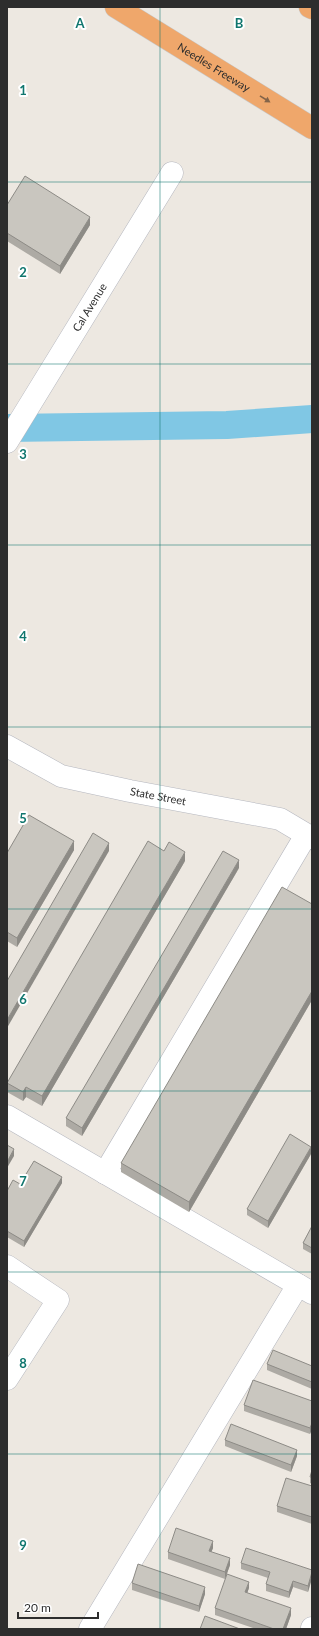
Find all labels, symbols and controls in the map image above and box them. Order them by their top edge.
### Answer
text: A [74,15,85,31]
text: B [235,15,244,31]
street label: Needles Freeway [175,40,253,94]
text: 1 [19,82,27,98]
one-way arrow [260,95,270,103]
text: 2 [19,264,27,280]
street label: Cal Avenue [69,280,109,334]
text: 3 [19,446,27,462]
text: 4 [19,628,27,644]
street label: State Street [129,784,187,807]
text: 5 [19,810,27,826]
text: 6 [19,991,27,1007]
text: 7 [19,1173,27,1189]
text: 8 [19,1355,27,1371]
text: 9 [19,1537,27,1553]
scale bar [18,1594,98,1620]
text: 20 m [24,1600,51,1615]

